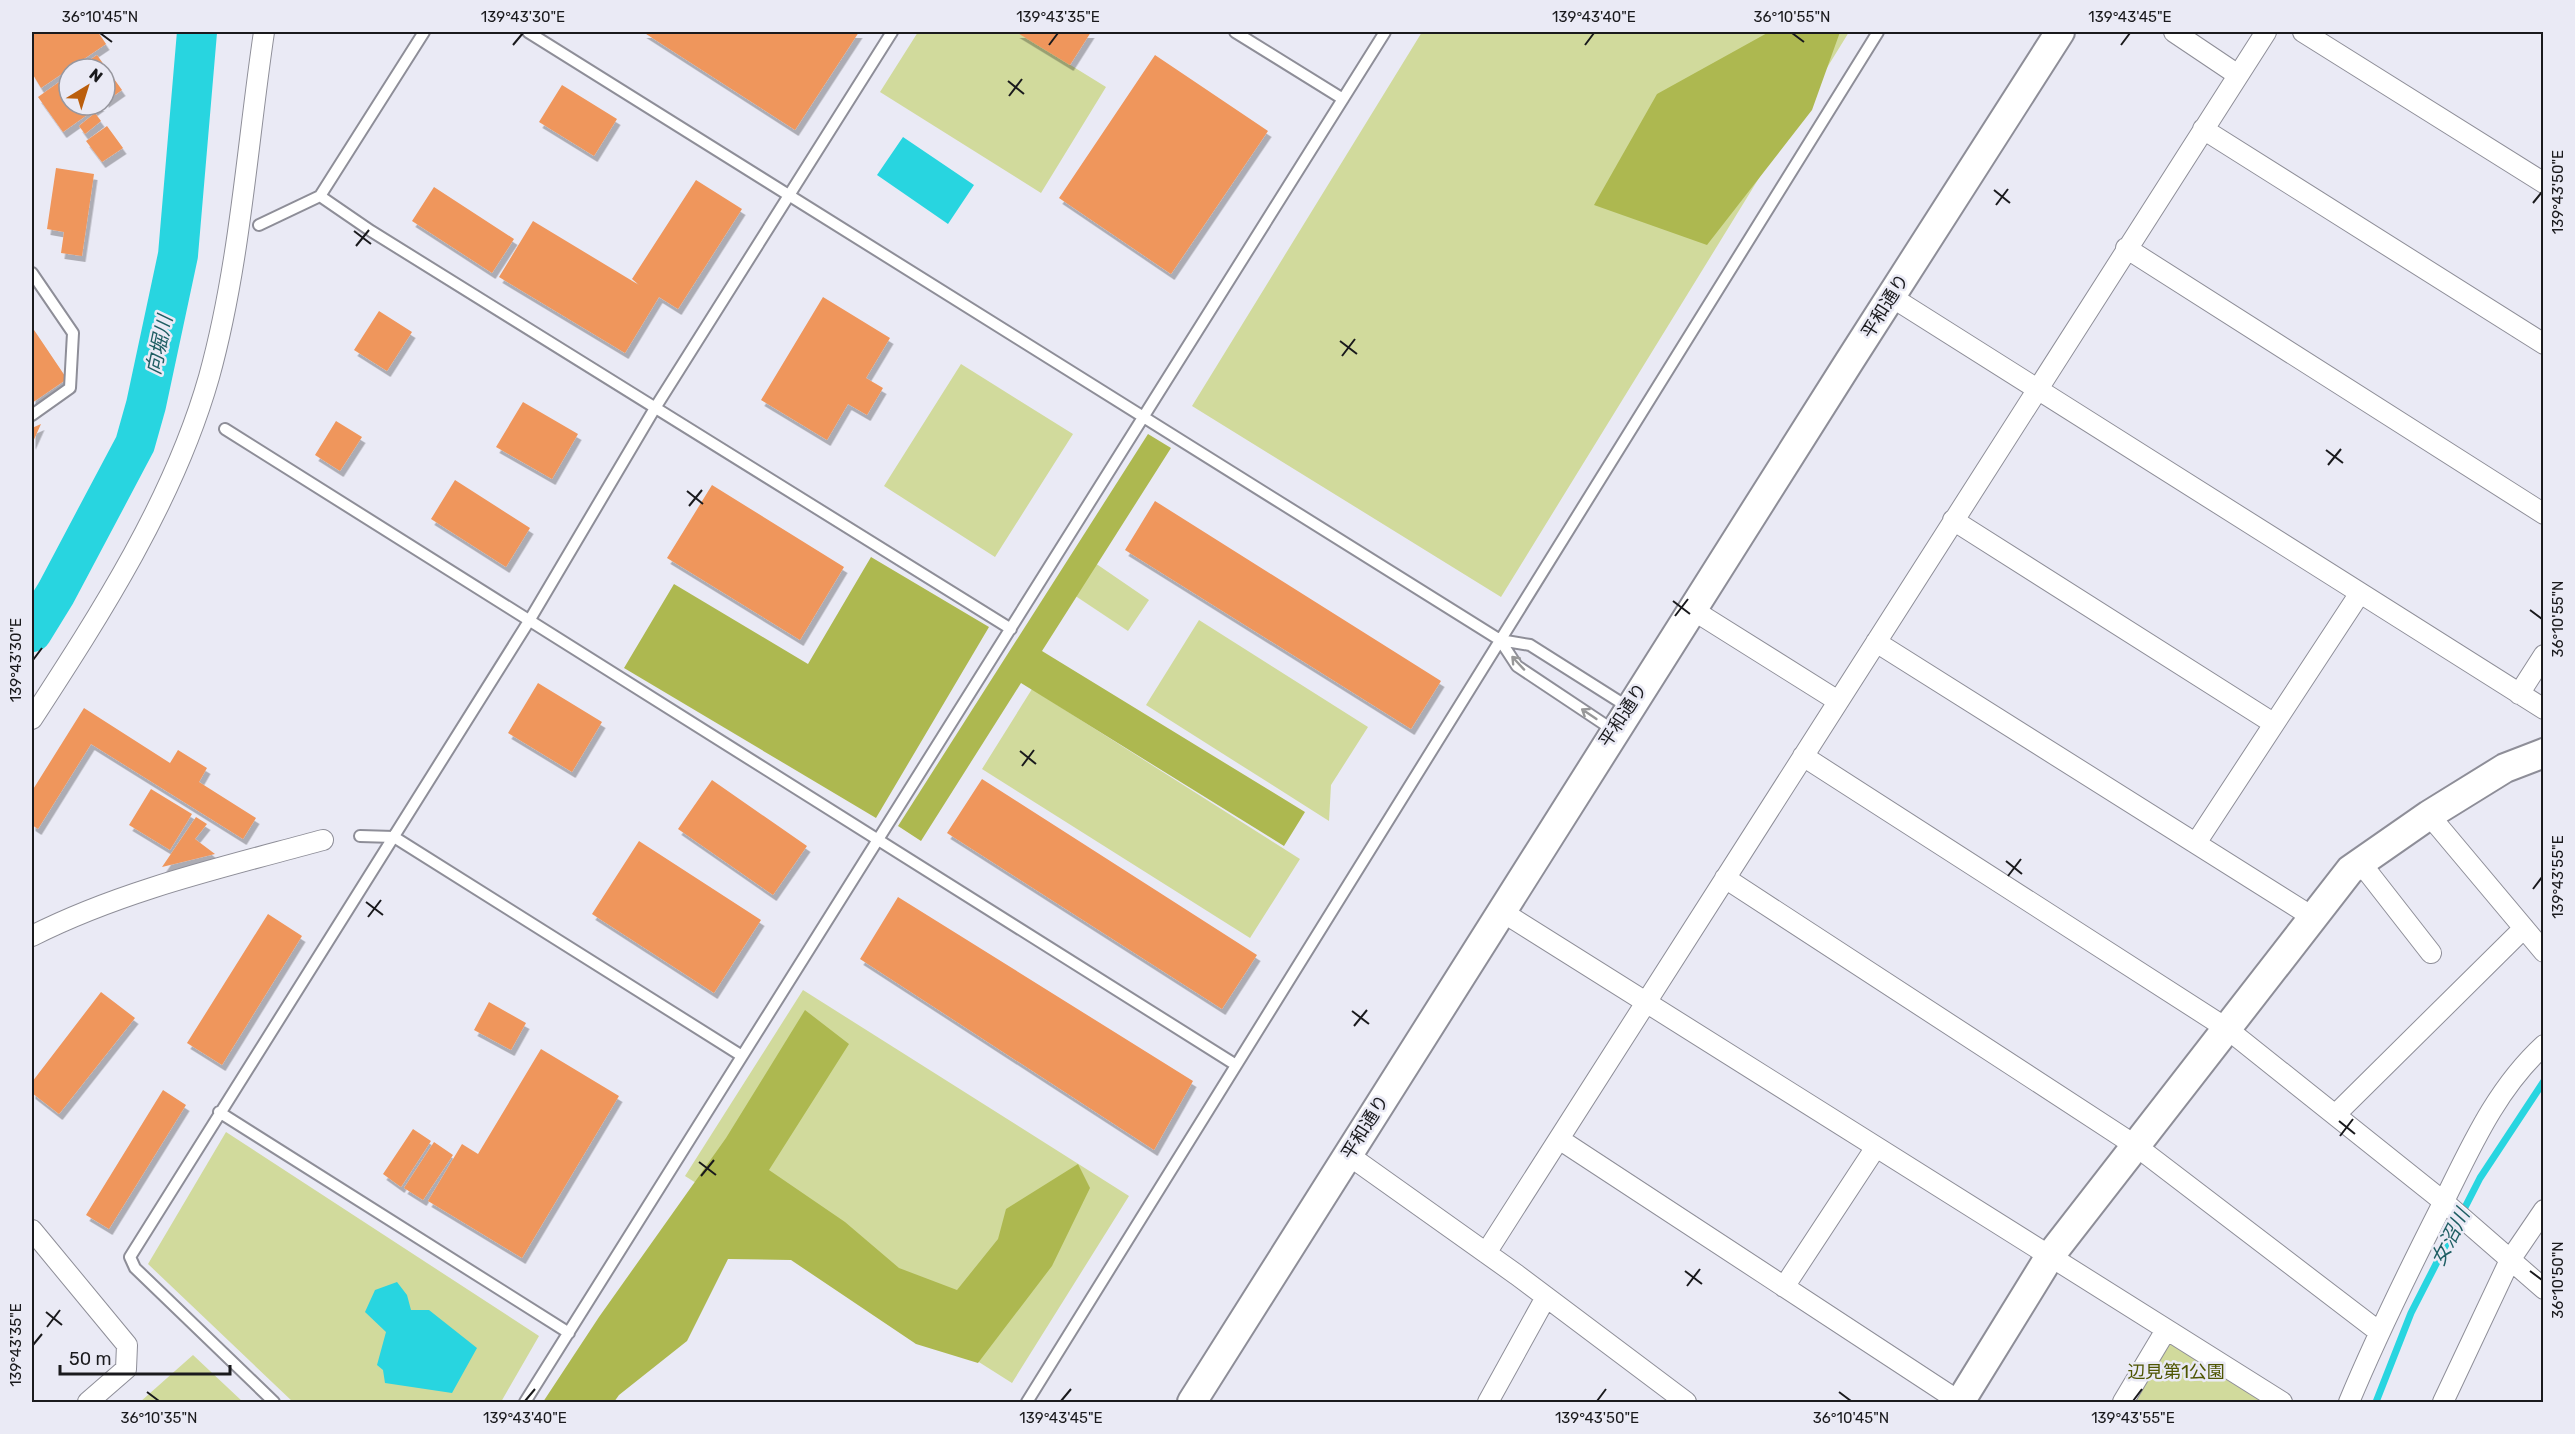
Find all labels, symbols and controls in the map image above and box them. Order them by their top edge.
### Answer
text: 36°10'45"N [62,8,138,26]
text: 139°43'30"E [481,8,565,26]
text: 139°43'35"E [1016,8,1100,26]
text: 139°43'40"E [1552,8,1636,26]
text: 36°10'55"N [1754,8,1830,26]
text: 139°43'45"E [2088,8,2172,26]
north arrow [57,57,117,117]
text: N [86,65,106,87]
text: 139°43'50"E [2549,150,2567,234]
street label: 平和通り [1857,270,1913,342]
water label: 向堀川 [141,311,177,377]
text: 36°10'55"N [2549,581,2567,657]
text: 139°43'30"E [7,618,25,702]
one-way arrow [1511,656,1525,671]
street label: 平和通り [1594,679,1652,751]
one-way arrow [1581,708,1597,720]
text: 139°43'55"E [2549,835,2567,919]
street label: 平和通り [1337,1091,1393,1163]
water label: 女沼川 [2426,1203,2475,1269]
text: 36°10'50"N [2549,1241,2567,1319]
text: 139°43'35"E [7,1303,25,1387]
scale bar [60,1338,230,1376]
text: 50 m [69,1348,112,1370]
park label: 辺見第1公園 [2127,1361,2225,1383]
text: 36°10'35"N [120,1409,198,1427]
text: 139°43'40"E [483,1409,567,1427]
text: 139°43'45"E [1019,1409,1103,1427]
text: 139°43'50"E [1555,1409,1639,1427]
text: 36°10'45"N [1813,1409,1889,1427]
text: 139°43'55"E [2091,1409,2175,1427]

